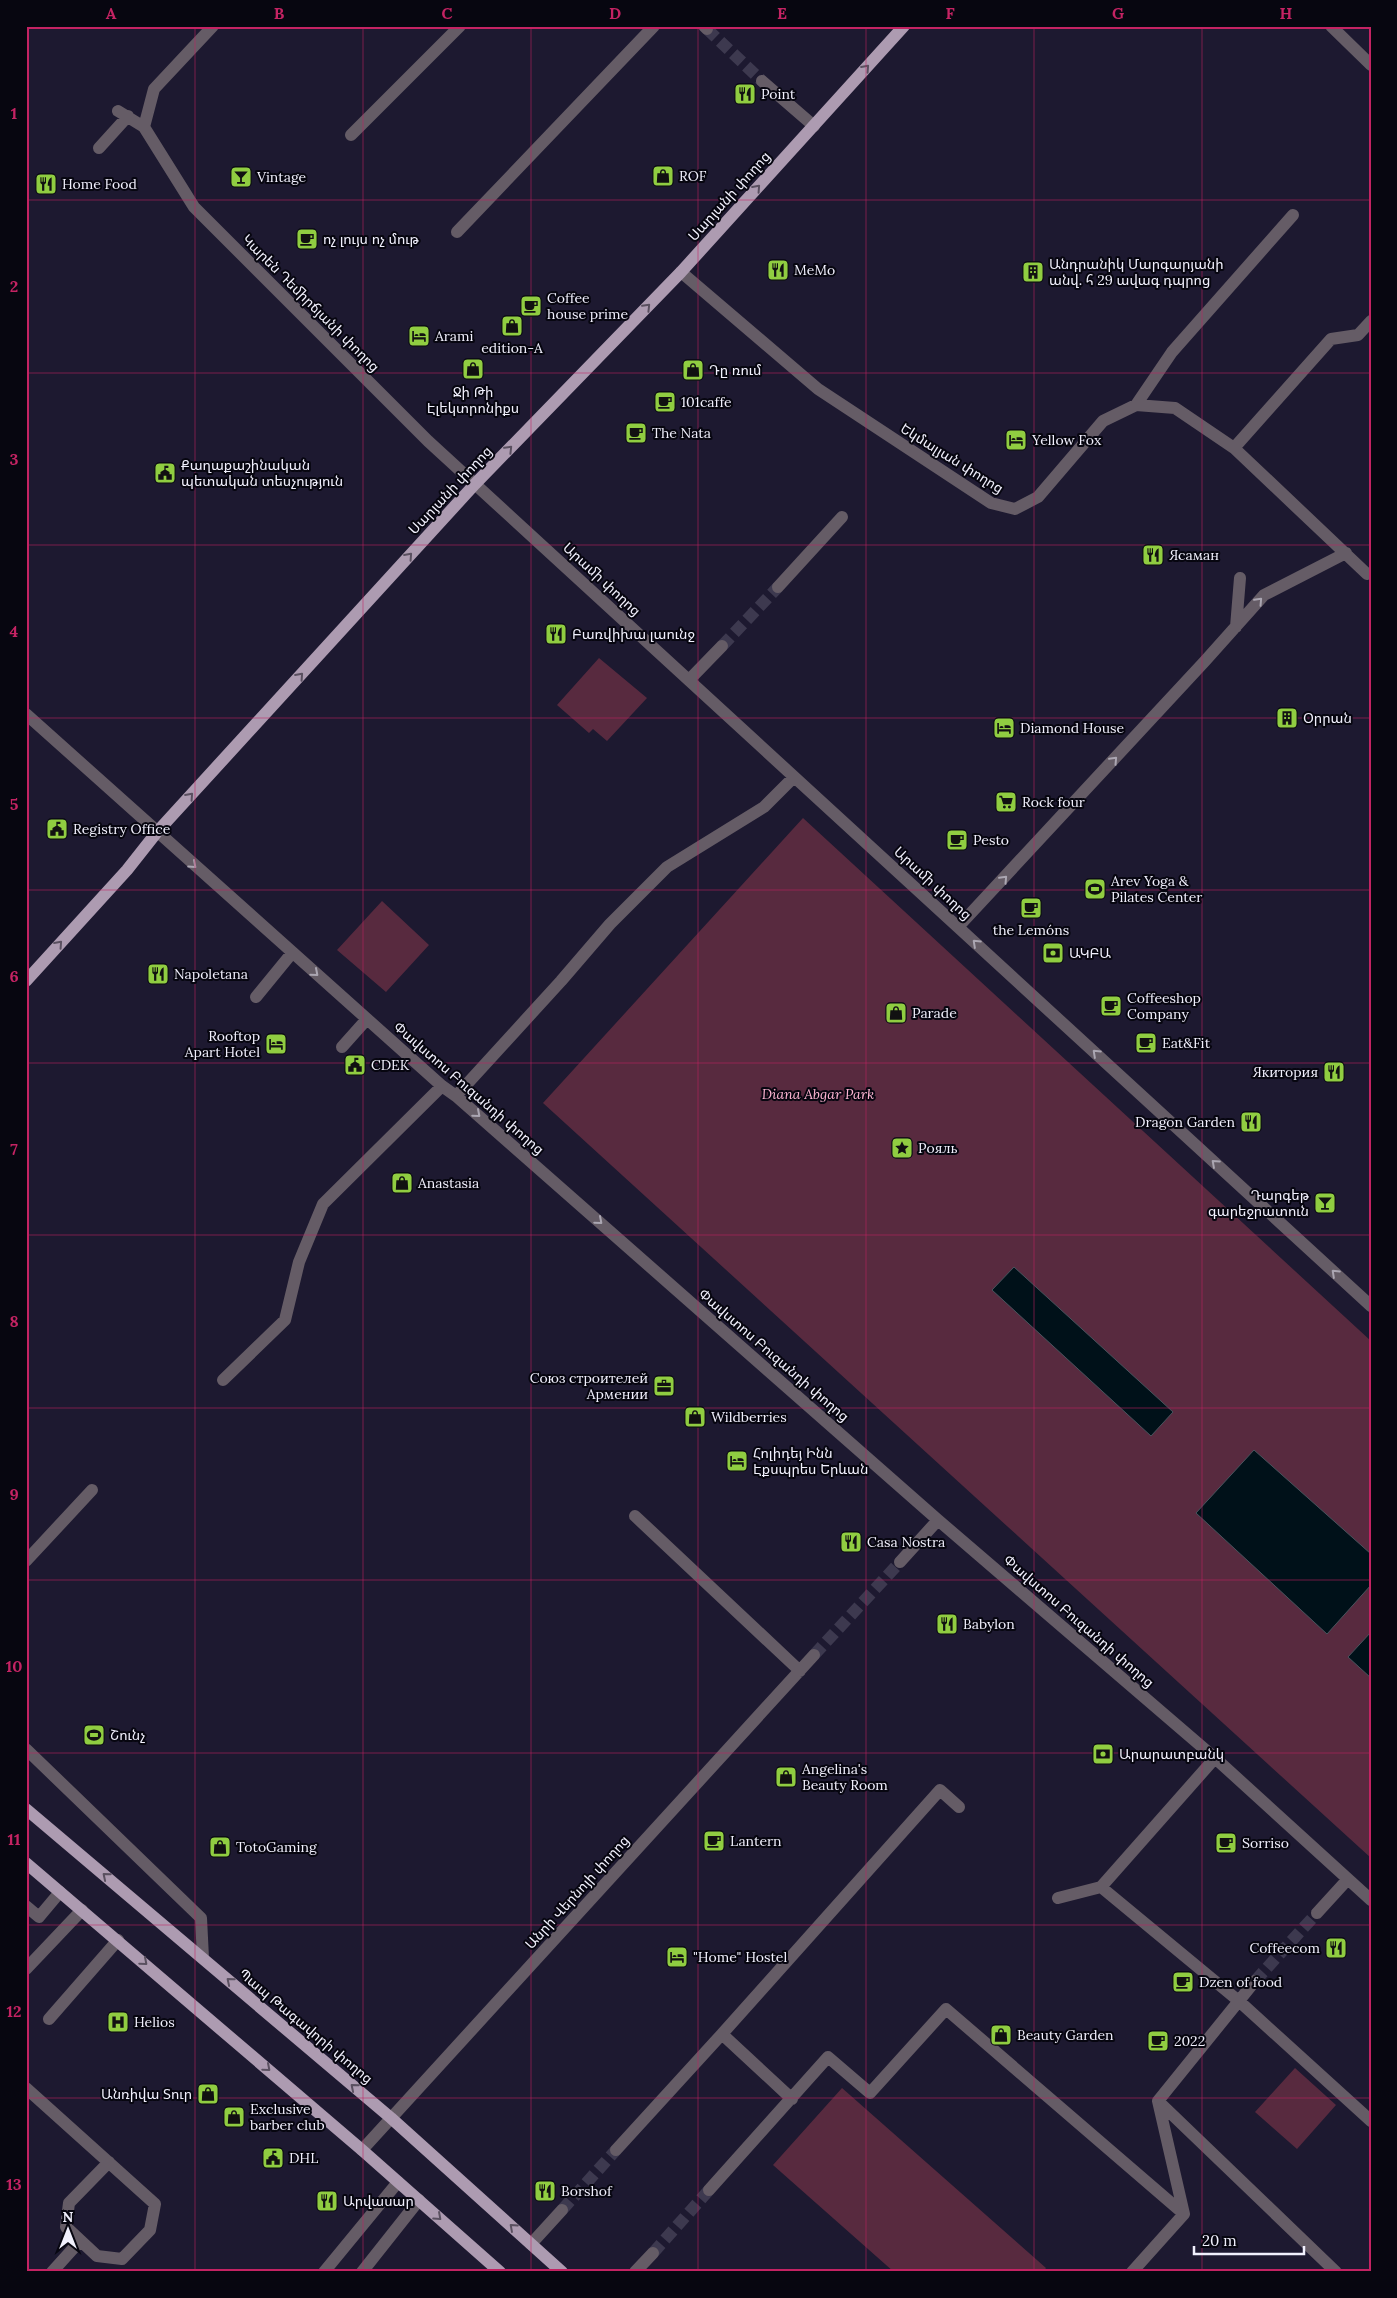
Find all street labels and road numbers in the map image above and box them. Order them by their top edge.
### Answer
street label: Սարյանի փողոց [684,147,774,245]
street label: Կարեն Դեմիրճյանի փողոց [238,230,384,376]
street label: Եկմալյան փողոց [897,419,1007,497]
street label: Սարյանի փողոց [404,442,496,538]
street label: Արամի փողոց [559,538,645,620]
street label: Արամի փողոց [890,842,976,924]
street label: Փավստոս Բուզանդի փողոց [390,1018,548,1158]
street label: Փավստոս Բուզանդի փողոց [695,1285,853,1425]
street label: Փավստոս Բուզանդի փողոց [1000,1551,1158,1691]
street label: Անրի Վերնոյի փողոց [521,1831,633,1953]
street label: Պապ Թագավորի փողոց [235,1965,377,2087]

